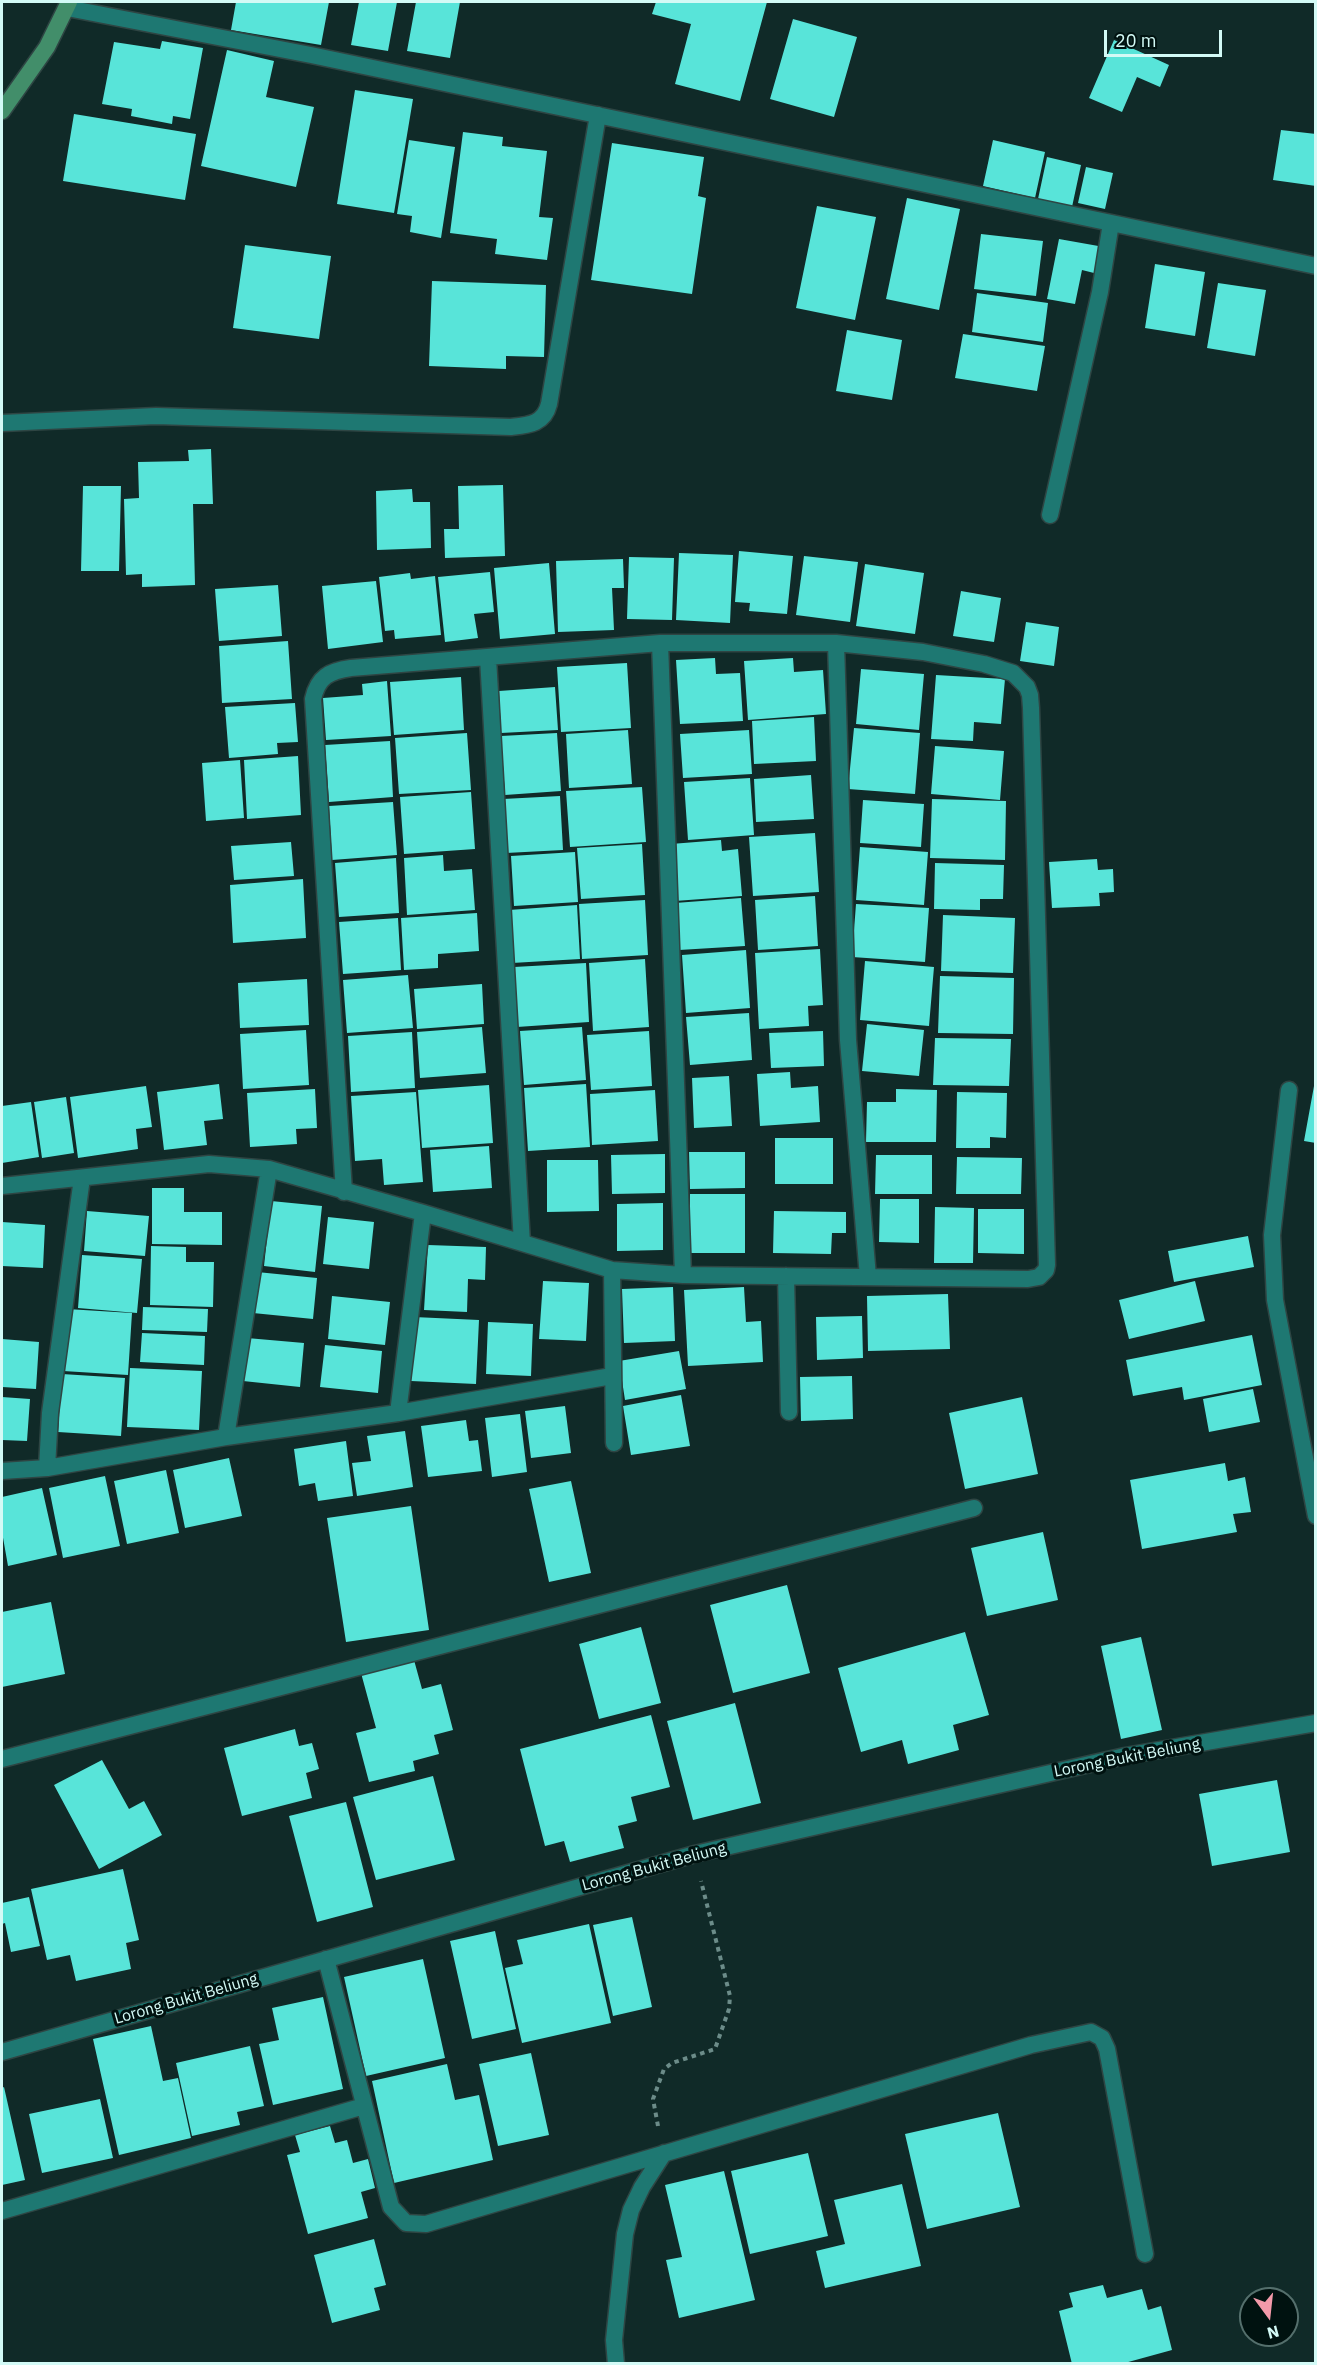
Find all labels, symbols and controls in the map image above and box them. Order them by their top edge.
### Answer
scale bar [1107,18,1226,56]
text: 20 m [1115,29,1157,52]
street label: Lorong Bukit Beliung [1052,1734,1202,1782]
street label: Lorong Bukit Beliung [580,1839,728,1895]
street label: Lorong Bukit Beliung [112,1969,260,2029]
north arrow [1239,2287,1299,2347]
text: N [1265,2321,1281,2344]

